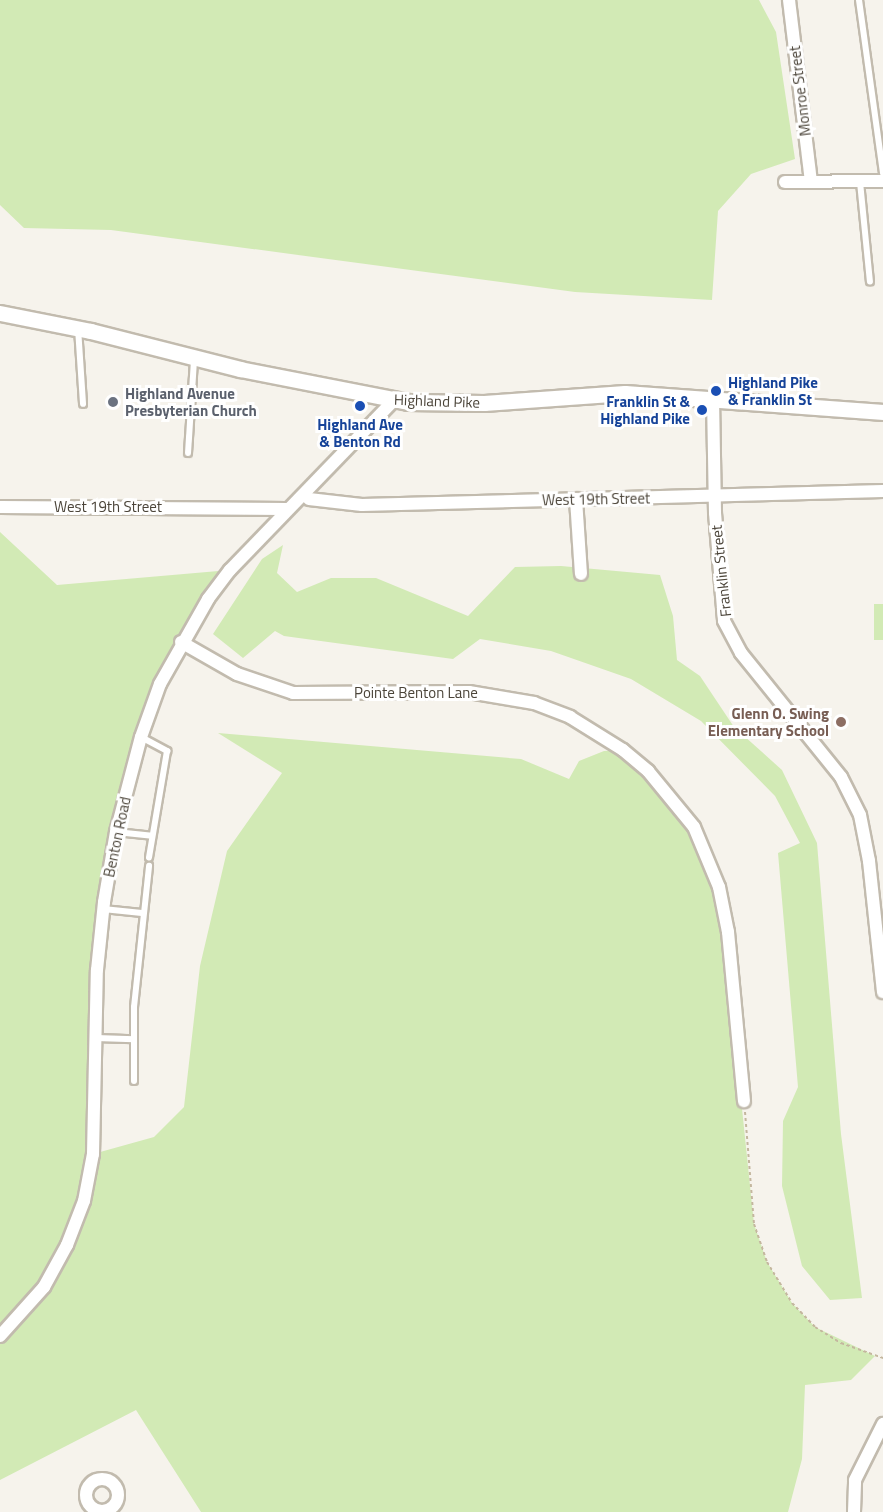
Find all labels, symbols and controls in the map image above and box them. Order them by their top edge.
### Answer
street label: Monroe Street [786,45,814,137]
place label: Highland Pike & Franklin St [728,373,818,408]
place label: Highland Avenue Presbyterian Church [125,384,257,419]
marker: Highland Pike & Franklin St [709,384,723,398]
street label: Highland Pike [394,391,480,411]
place label: Franklin St & Highland Pike [600,392,690,427]
marker: Highland Avenue Presbyterian Church [106,395,120,409]
marker: Highland Ave & Benton Rd [353,399,367,413]
marker: Franklin St & Highland Pike [695,403,709,417]
place label: Highland Ave & Benton Rd [317,415,403,450]
street label: West 19th Street [542,489,650,509]
street label: West 19th Street [54,498,162,516]
street label: Franklin Street [707,524,735,618]
street label: Pointe Benton Lane [354,684,478,702]
place label: Glenn O. Swing Elementary School [708,704,829,739]
marker: Glenn O. Swing Elementary School [834,715,848,729]
street label: Benton Road [100,795,134,879]

